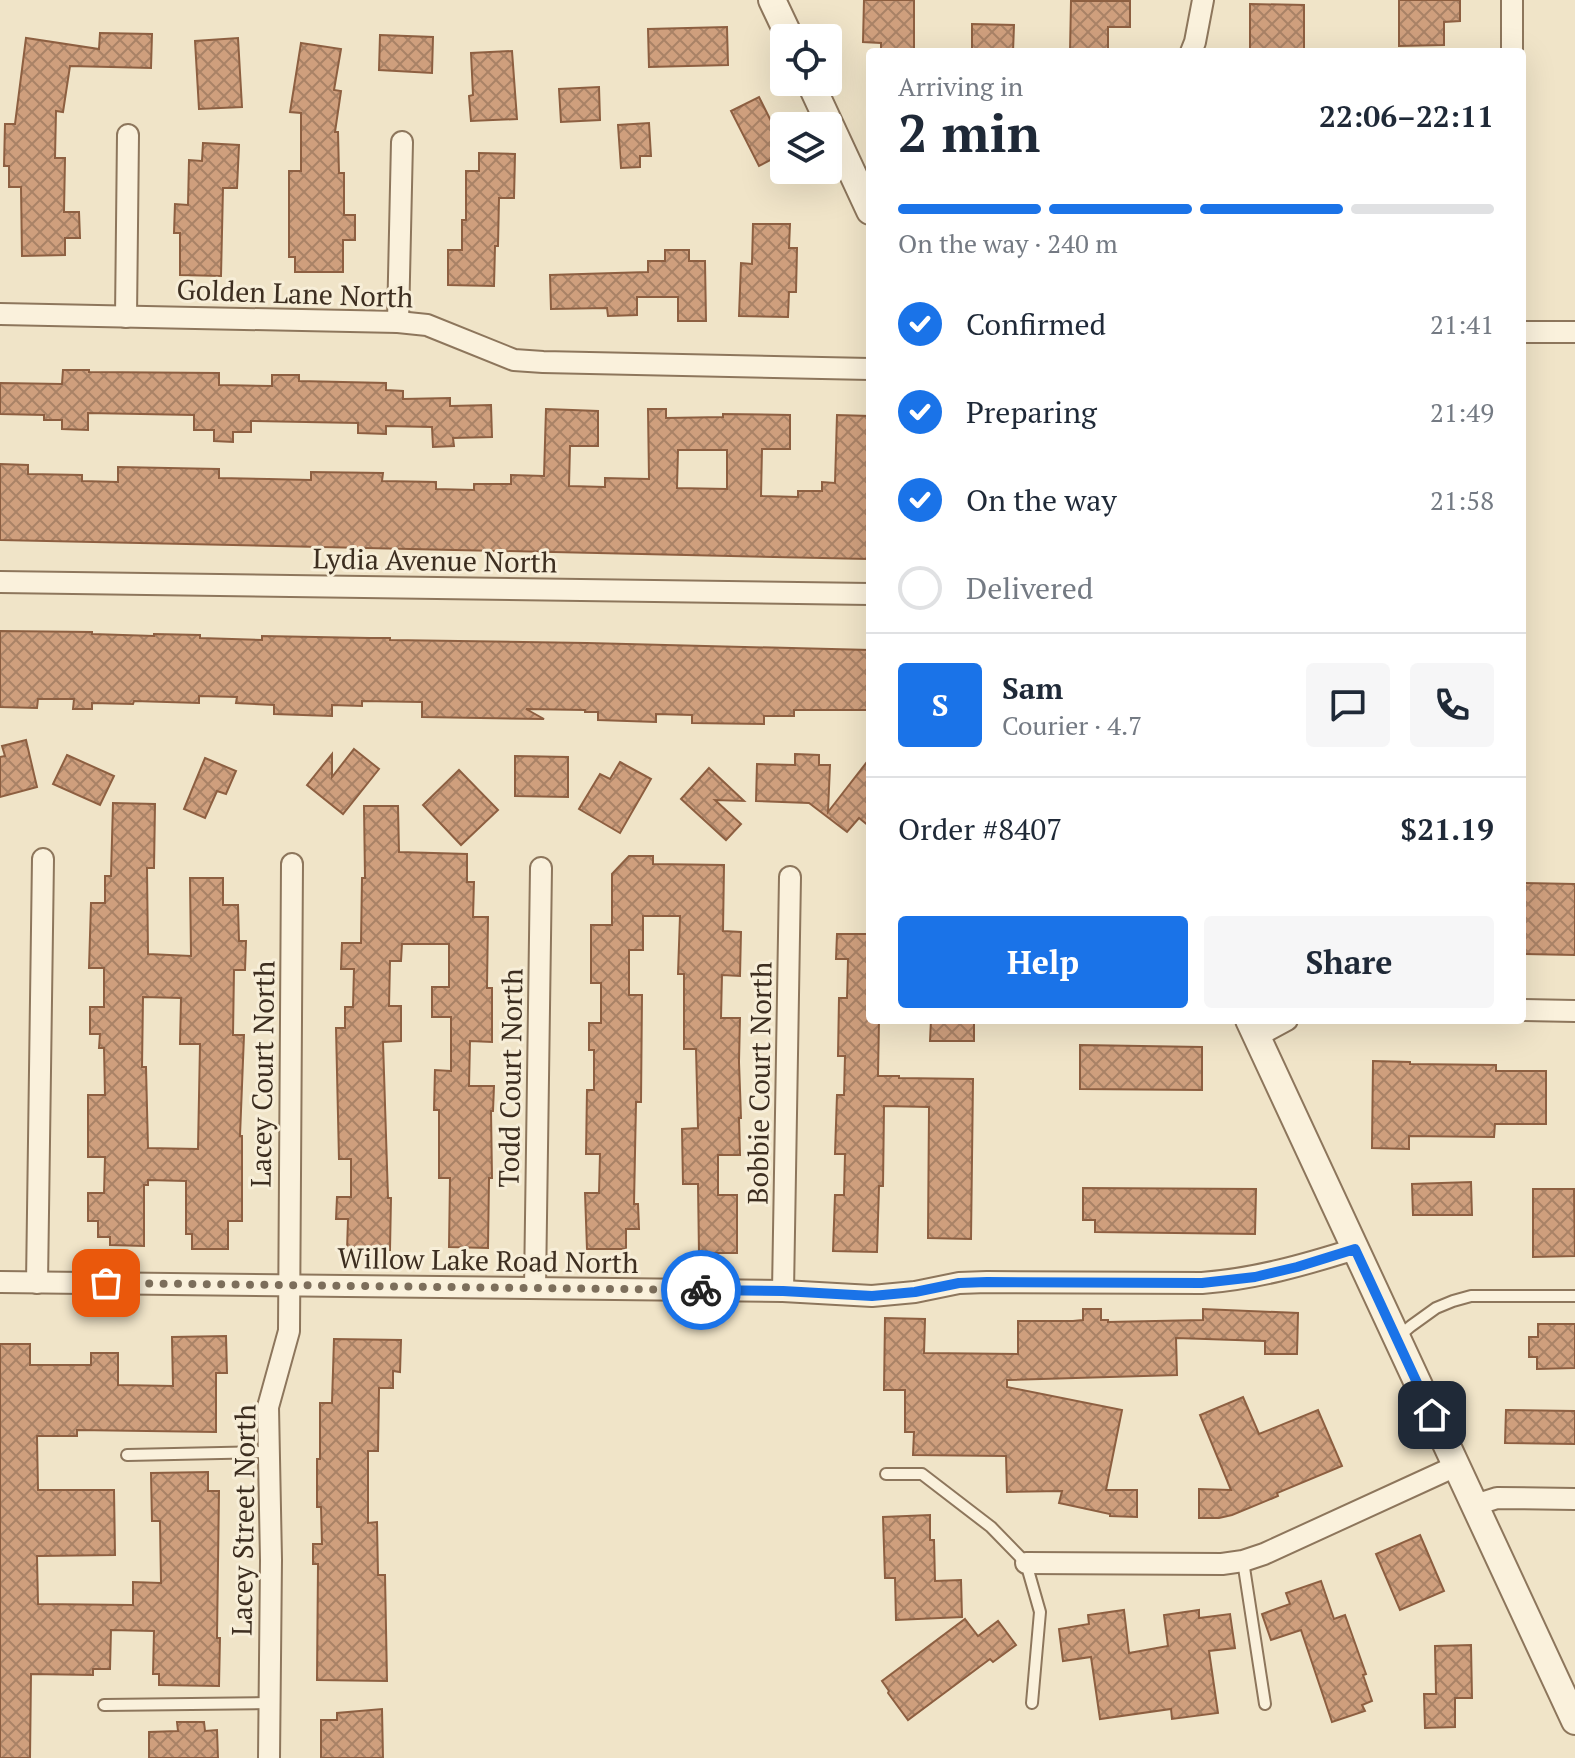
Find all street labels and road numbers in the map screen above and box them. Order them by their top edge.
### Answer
street label: Golden Lane North [176,270,414,316]
street label: Lydia Avenue North [312,539,558,581]
street label: Lacey Court North [242,960,282,1188]
street label: Bobbie Court North [738,961,780,1205]
street label: Todd Court North [490,968,530,1188]
street label: Willow Lake Road North [337,1239,639,1281]
street label: Lacey Street North [222,1404,264,1636]

